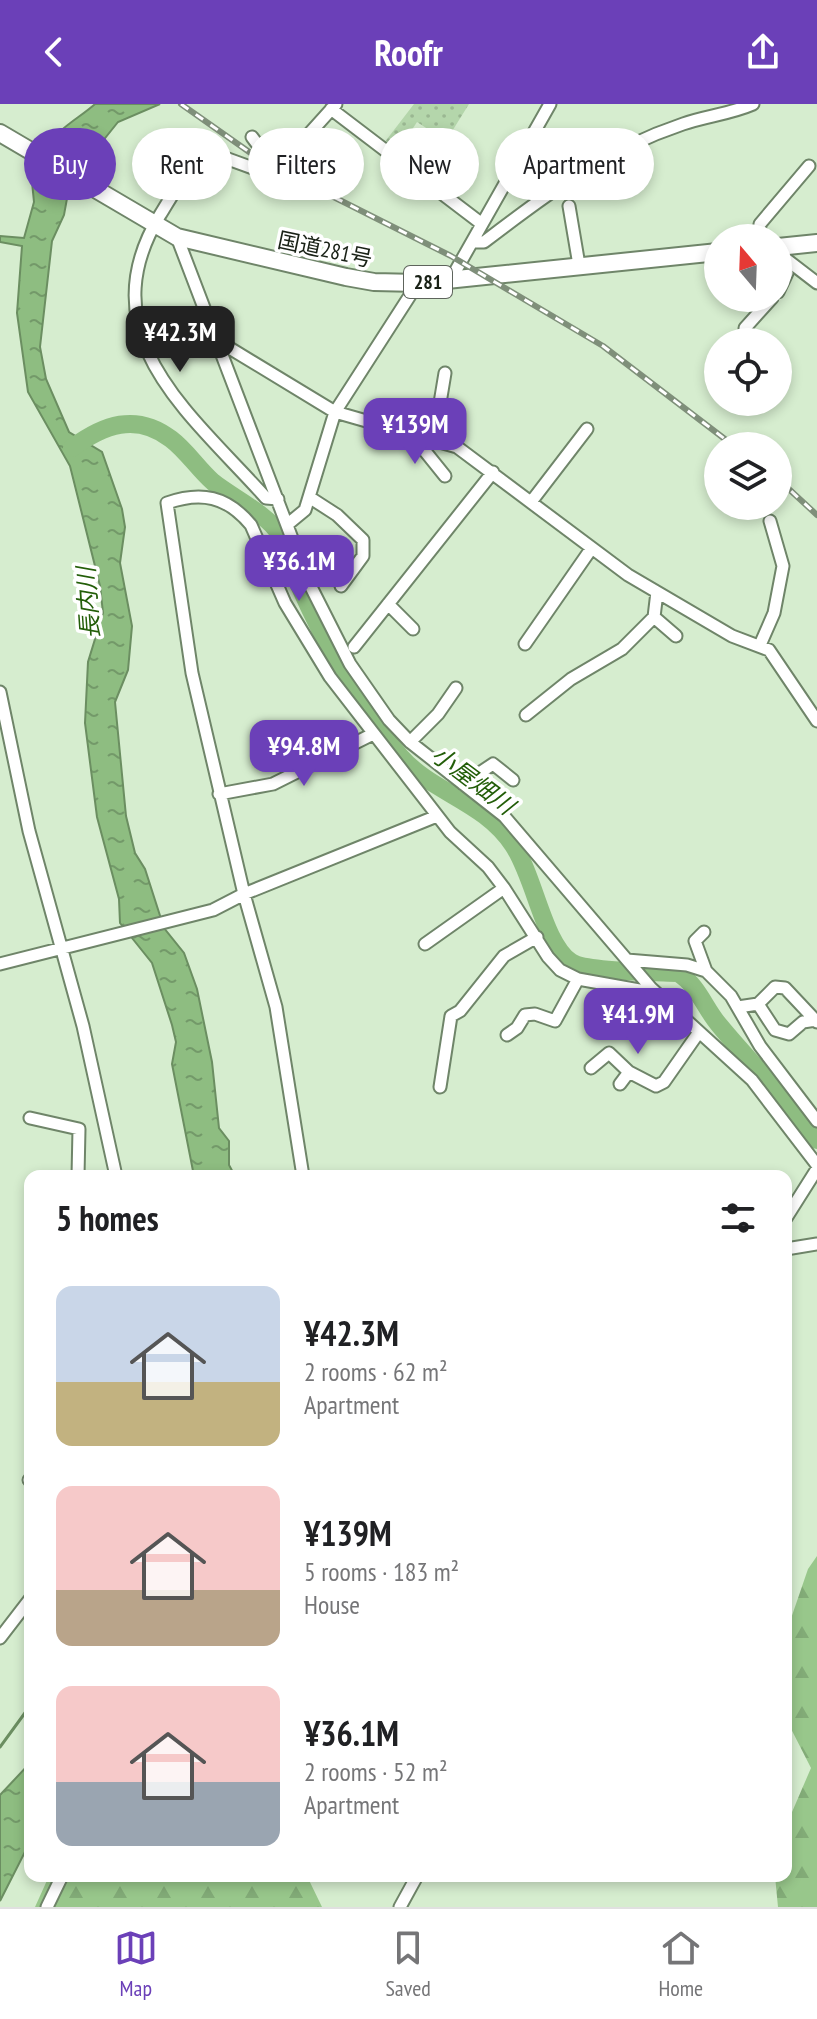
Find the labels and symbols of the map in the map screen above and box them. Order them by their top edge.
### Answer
north arrow [704,224,792,312]
street label: 国道281号 [275,225,375,273]
road number: 281 [404,266,452,298]
pin: ¥42.3M [115,306,245,374]
pin: ¥139M [359,398,471,466]
pin: ¥36.1M [234,535,364,603]
water label: 長内川 [70,563,106,640]
pin: ¥94.8M [239,720,369,788]
water label: 小屋畑川 [425,739,523,823]
pin: ¥41.9M [573,988,703,1056]

